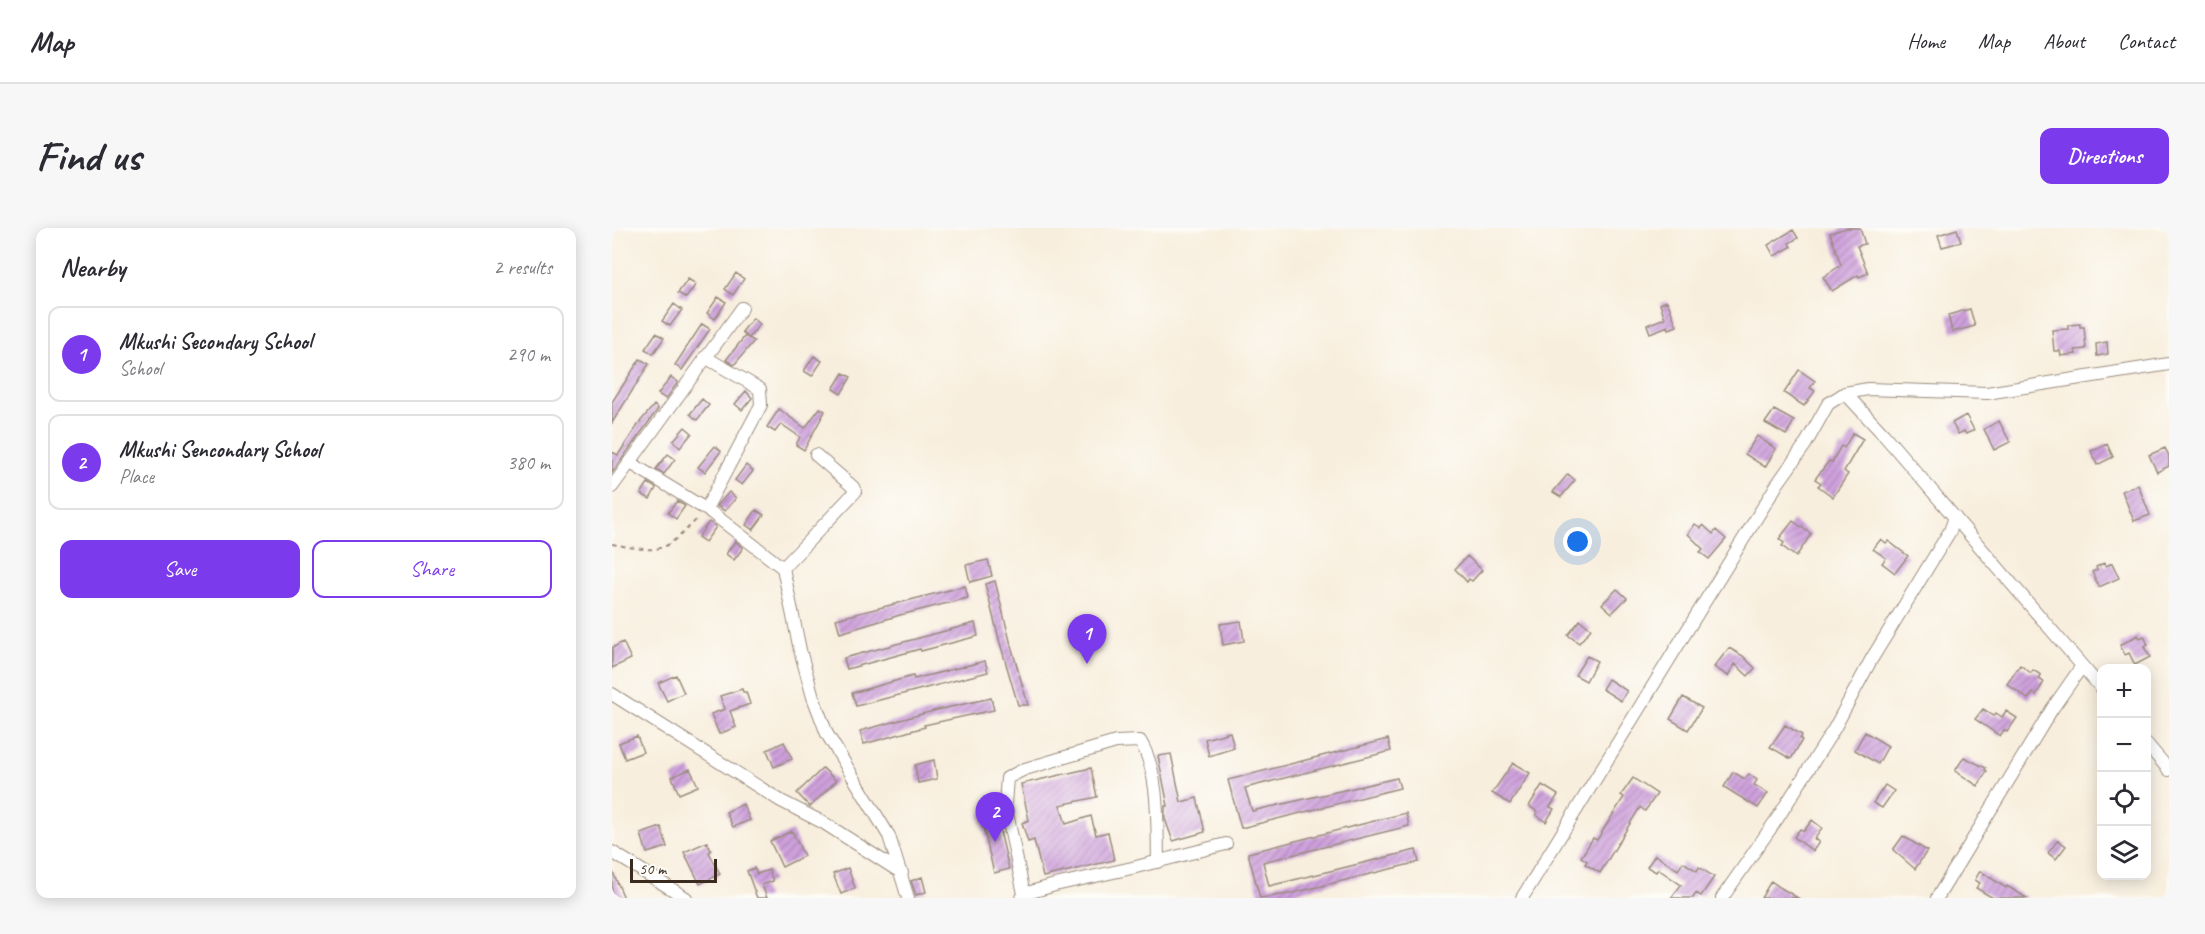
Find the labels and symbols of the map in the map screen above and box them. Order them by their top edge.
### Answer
your location [1563,527,1592,556]
pin: 1 [1068,614,1106,664]
pin: 2 [976,792,1015,842]
scale bar [630,856,717,884]

